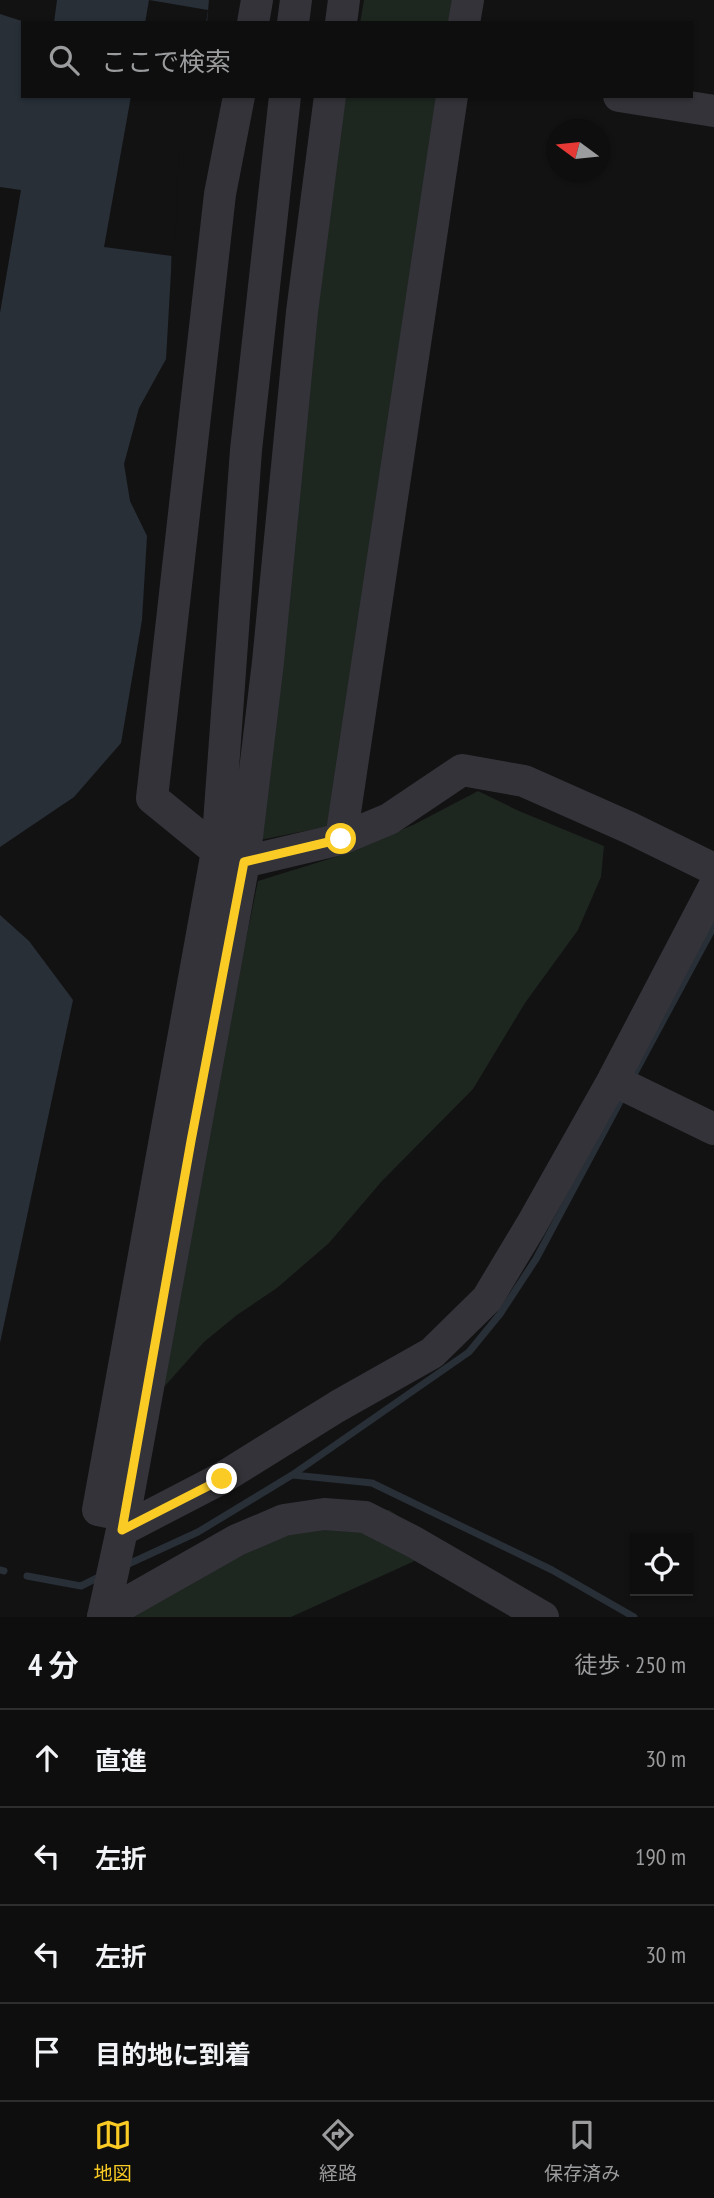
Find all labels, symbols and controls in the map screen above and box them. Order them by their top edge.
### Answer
search box [21,21,693,98]
icon: search [45,41,83,79]
text: ここで検索 [101,45,231,78]
north arrow [546,119,609,182]
route start [325,823,356,854]
route end [206,1463,237,1494]
map controls [630,1533,693,1596]
button: locate [630,1533,693,1596]
text: 4 分 [28,1645,79,1684]
text: 徒歩 · 250 m [574,1650,686,1679]
icon: ahead [28,1739,66,1777]
text: 直進 [95,1744,147,1777]
text: 30 m [645,1744,686,1773]
icon: left [28,1837,66,1875]
text: 左折 [95,1842,147,1875]
text: 190 m [635,1842,686,1871]
icon: left [28,1935,66,1973]
text: 左折 [95,1940,147,1973]
text: 30 m [645,1940,686,1969]
icon: arrive [28,2033,66,2071]
text: 目的地に到着 [95,2038,251,2071]
tab: 地図 [94,2116,132,2185]
tab: 経路 [319,2116,357,2185]
tab: 保存済み [544,2116,620,2185]

